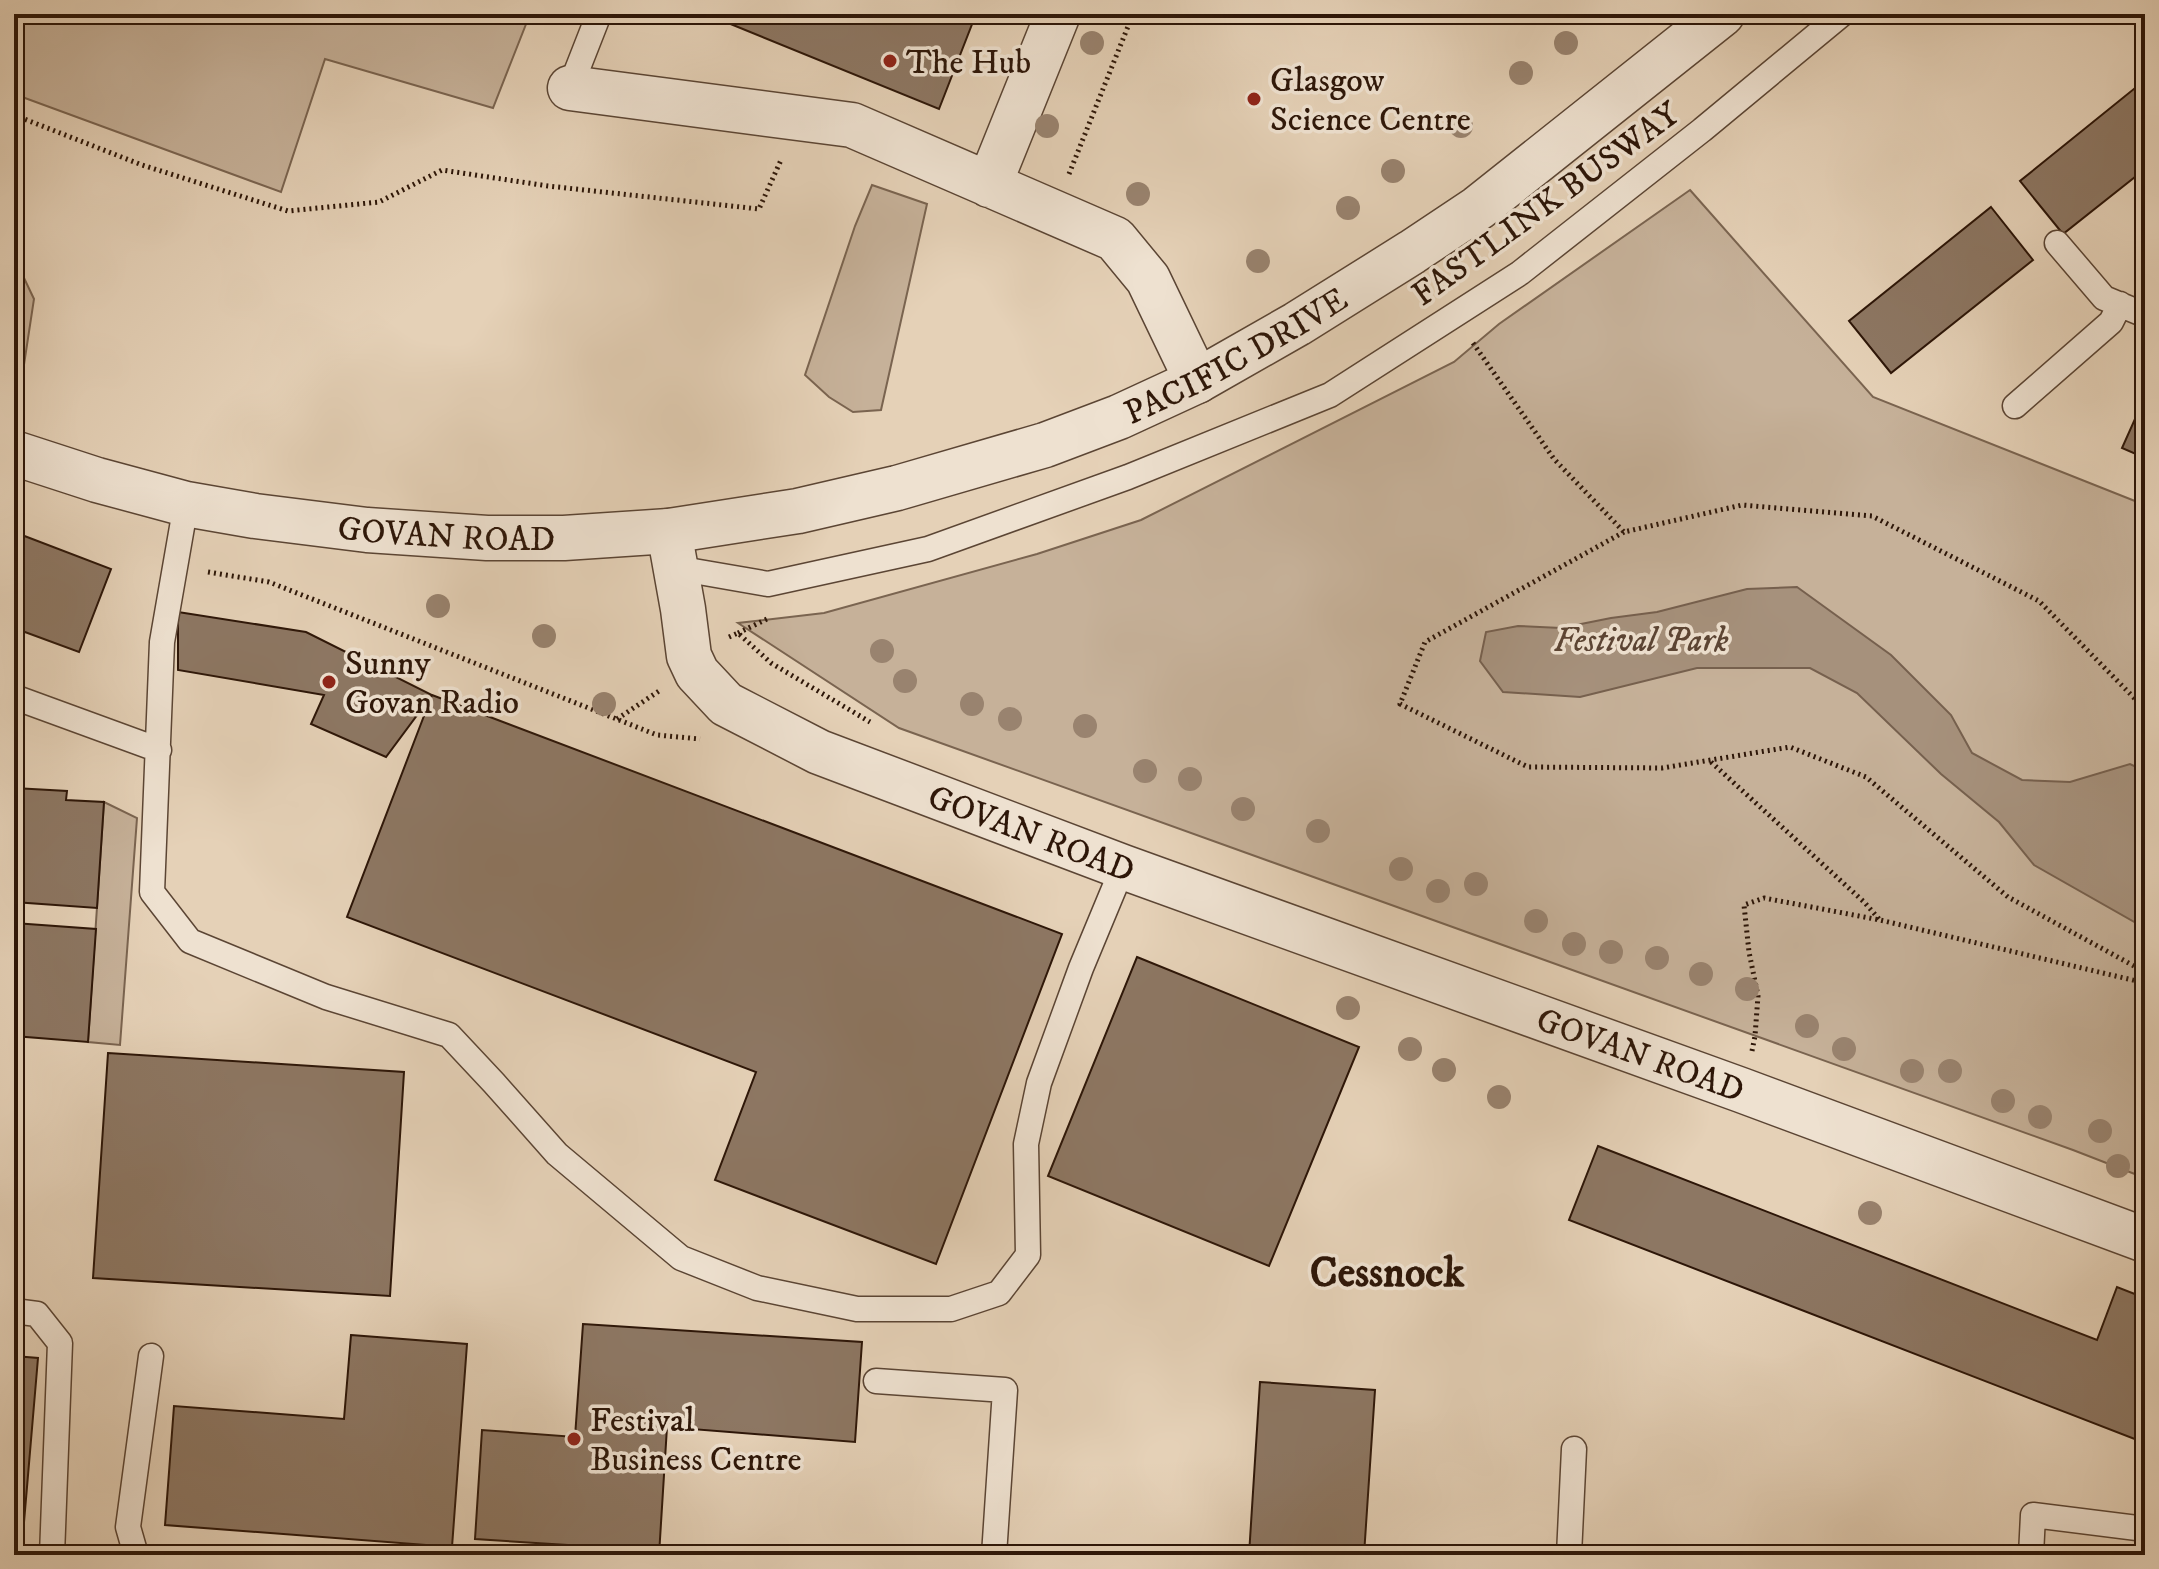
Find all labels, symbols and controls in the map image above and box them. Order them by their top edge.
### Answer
place label: The Hub [906,42,1031,84]
marker: The Hub [881,52,899,70]
place label: Glasgow Science Centre [1270,60,1471,141]
marker: Glasgow Science Centre [1245,90,1263,108]
street label: FASTLINK BUSWAY [1404,93,1689,316]
street label: PACIFIC DRIVE [1118,279,1356,435]
street label: GOVAN ROAD [335,508,555,561]
park label: Festival Park [1553,620,1729,662]
place label: Sunny Govan Radio [345,643,519,724]
marker: Sunny Govan Radio [320,673,338,691]
street label: GOVAN ROAD [922,776,1140,893]
street label: GOVAN ROAD [1531,999,1750,1112]
district label: Cessnock [1310,1248,1465,1300]
place label: Festival Business Centre [590,1400,802,1481]
marker: Festival Business Centre [565,1430,583,1448]

